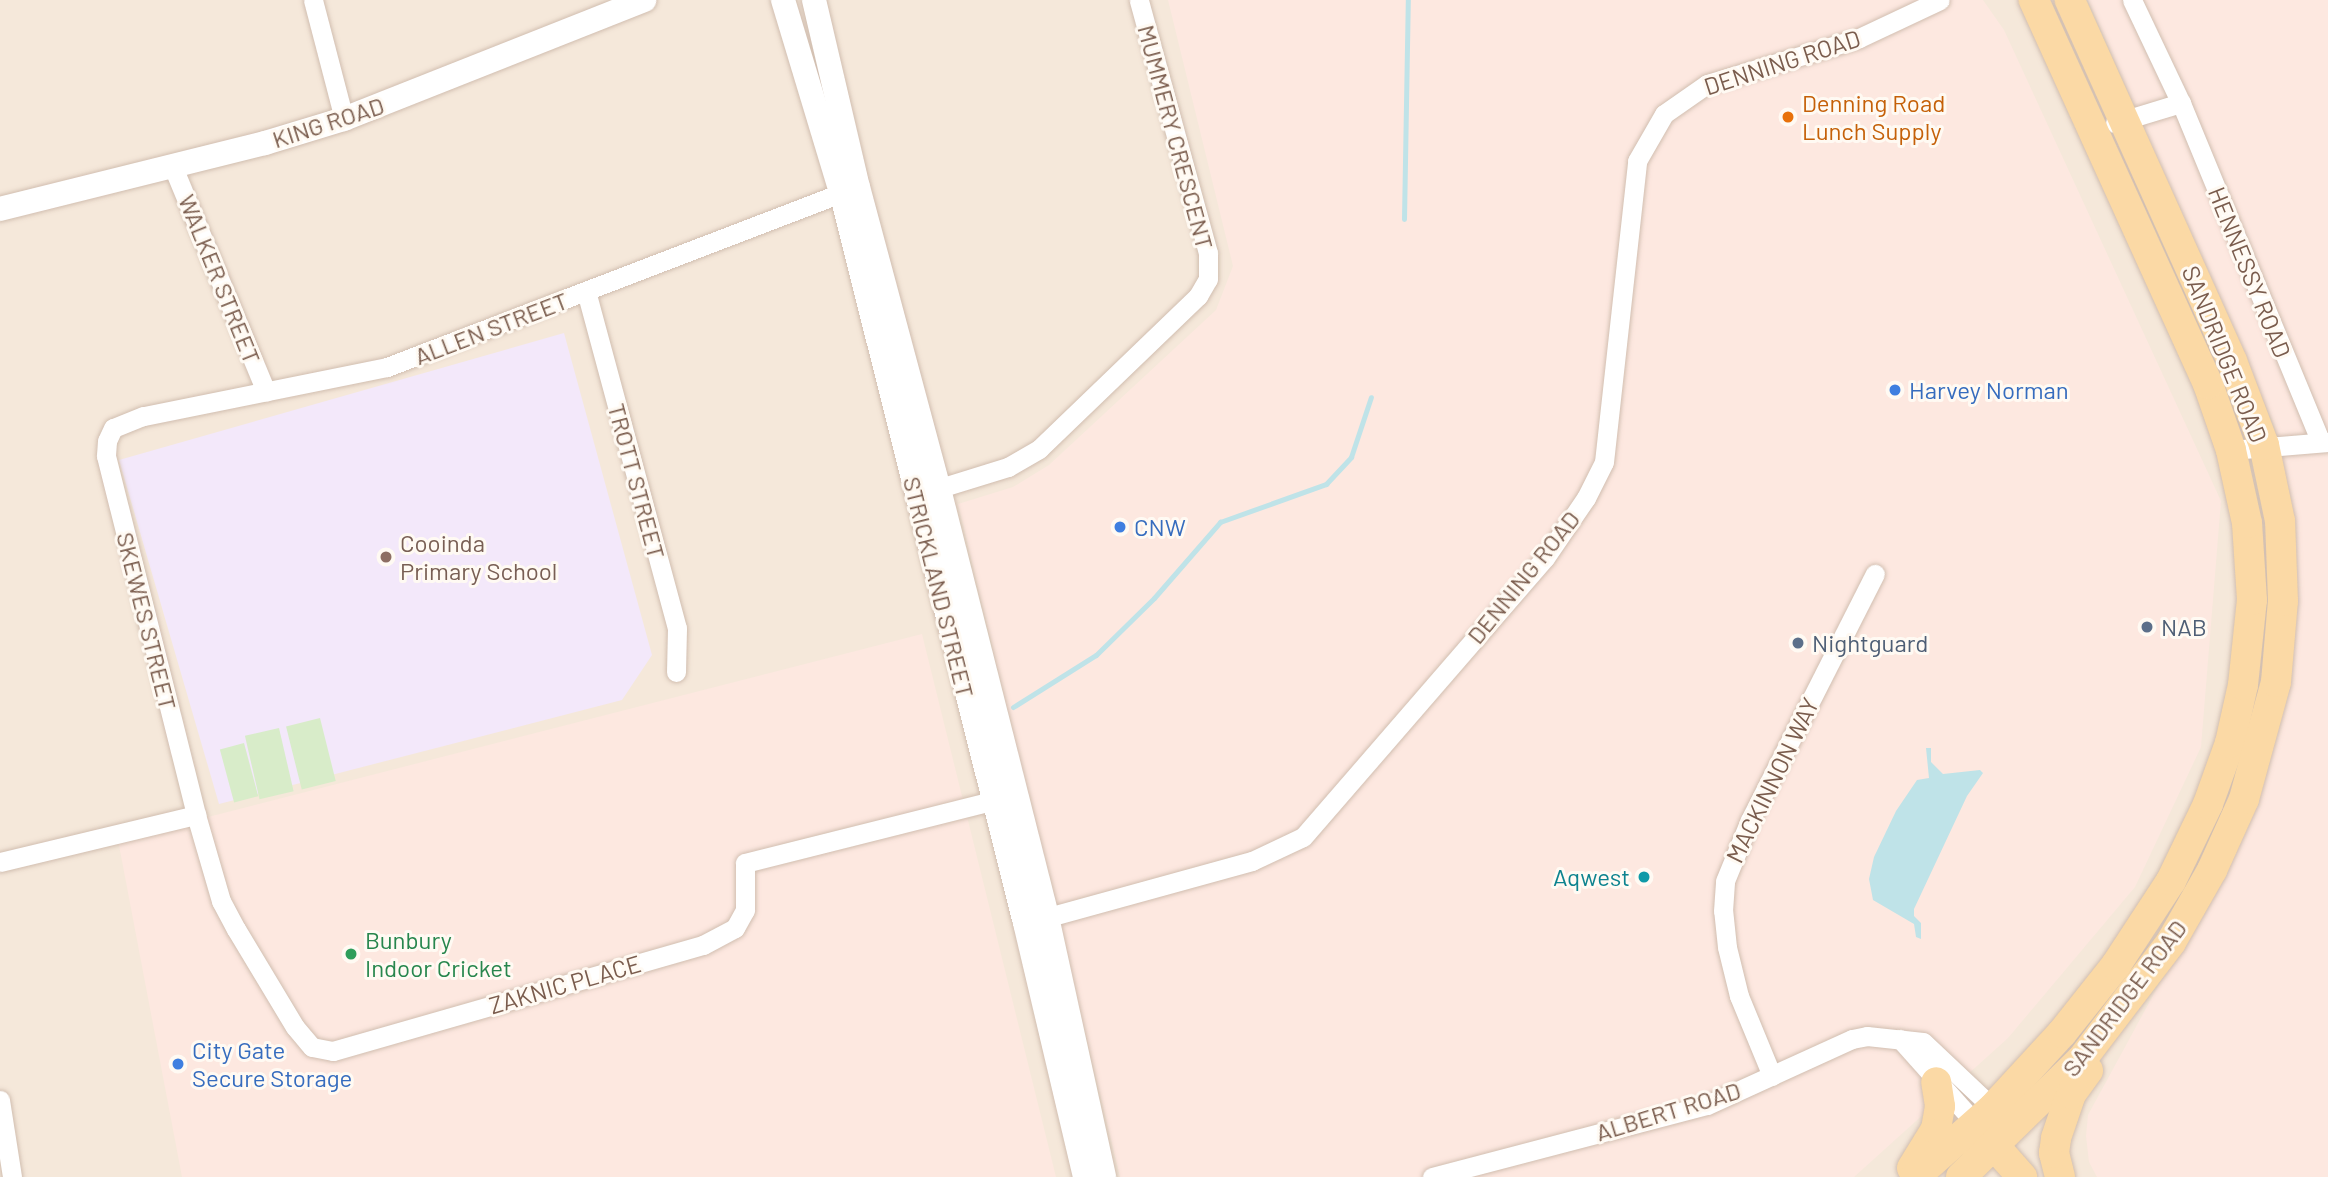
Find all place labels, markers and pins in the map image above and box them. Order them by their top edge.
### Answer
place label: Denning Road Lunch Supply [1802,89,1945,145]
marker: Denning Road Lunch Supply [1780,109,1796,125]
place label: Harvey Norman [1909,376,2069,404]
marker: Harvey Norman [1887,382,1903,398]
place label: CNW [1134,513,1186,541]
marker: CNW [1112,519,1128,535]
place label: Cooinda Primary School [400,529,557,585]
marker: Cooinda Primary School [378,549,394,565]
place label: NAB [2161,613,2207,641]
marker: NAB [2139,619,2155,635]
place label: Nightguard [1812,629,1928,657]
marker: Nightguard [1790,635,1806,651]
place label: Aqwest [1553,863,1630,891]
marker: Aqwest [1636,869,1652,885]
place label: Bunbury Indoor Cricket [365,926,512,982]
marker: Bunbury Indoor Cricket [343,946,359,962]
place label: City Gate Secure Storage [192,1036,352,1092]
marker: City Gate Secure Storage [170,1056,186,1072]

